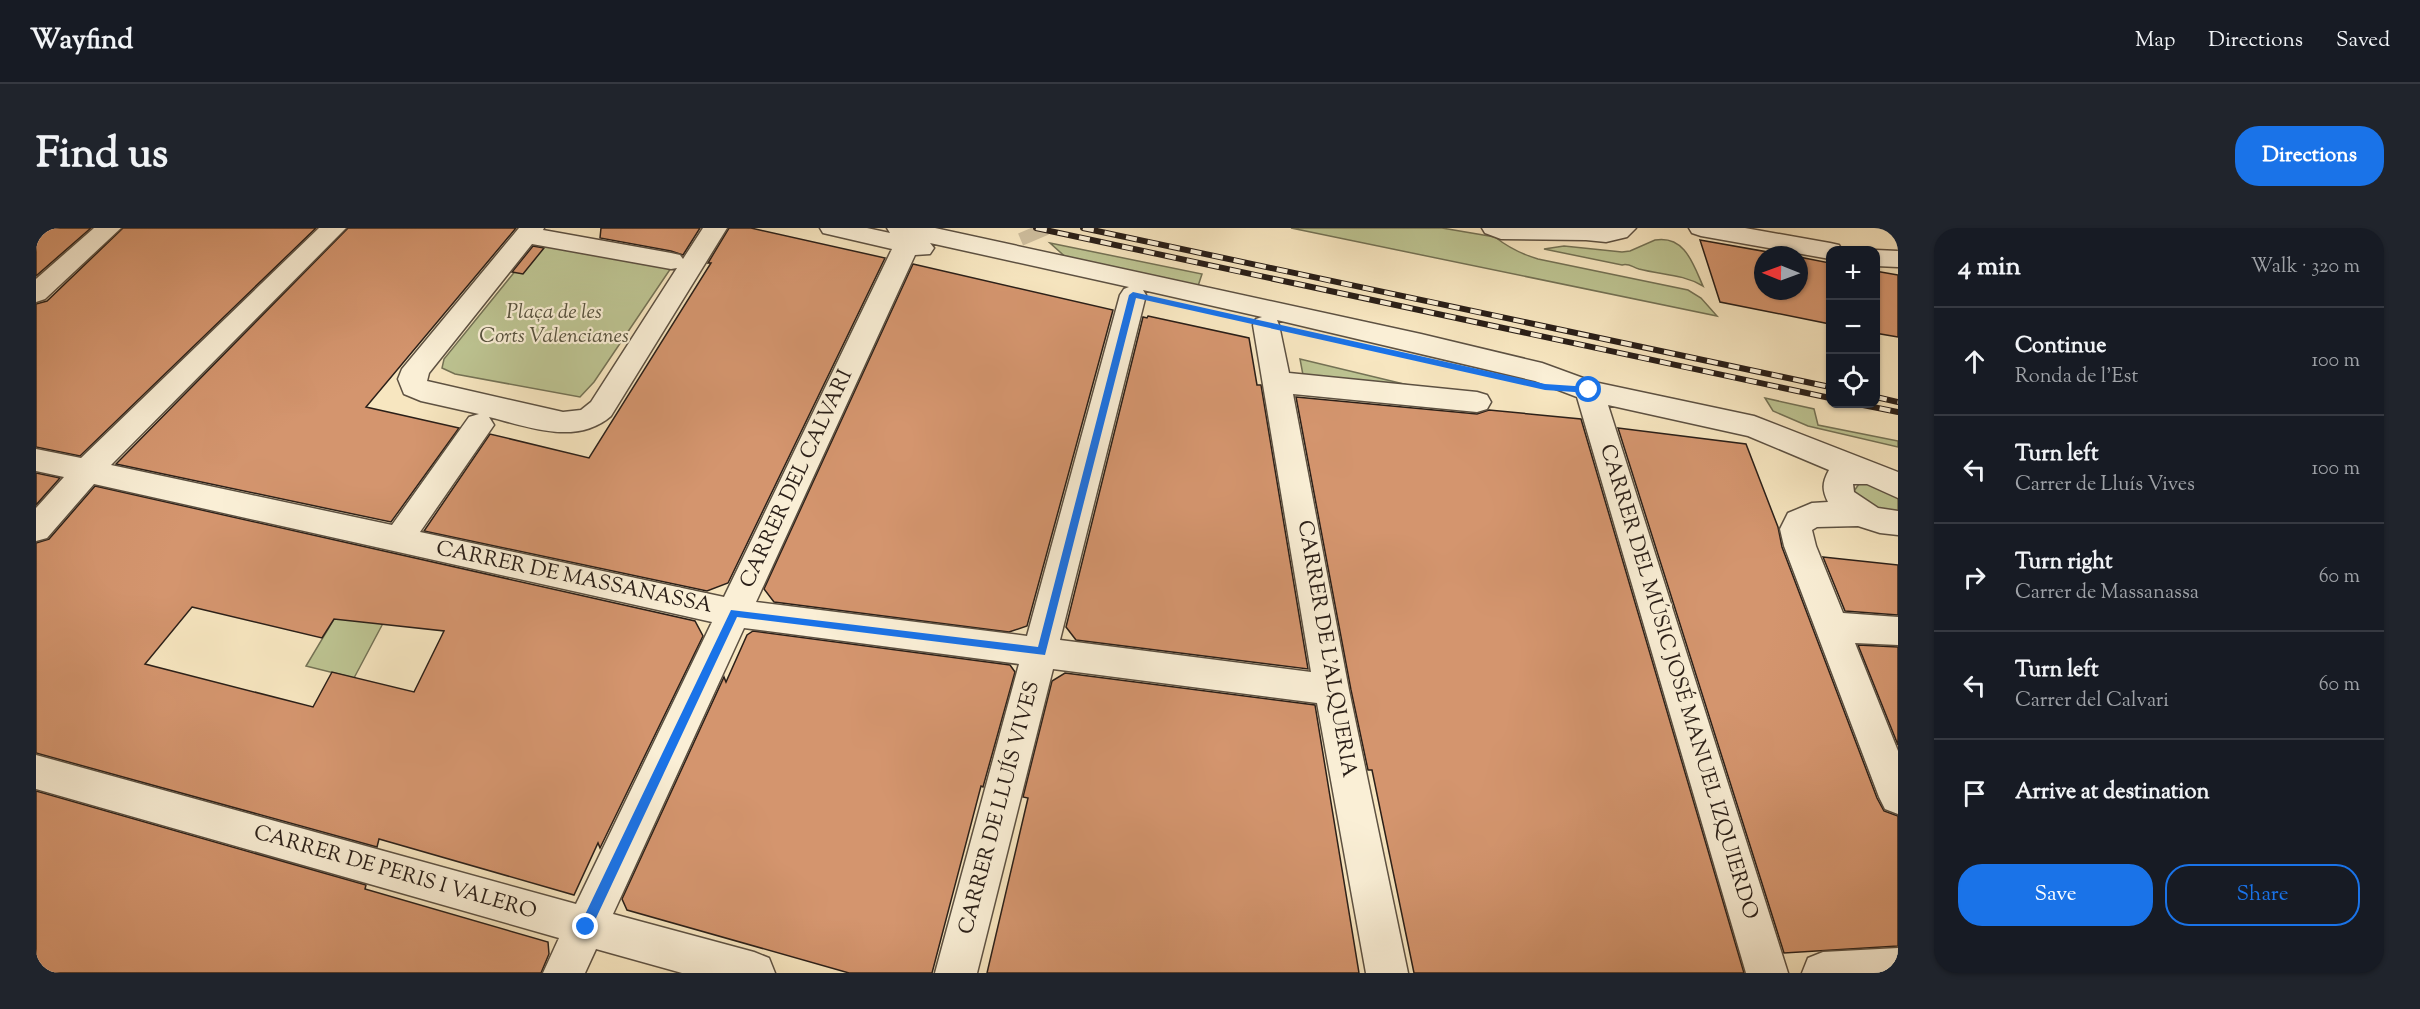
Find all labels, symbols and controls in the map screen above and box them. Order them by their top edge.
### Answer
text: Wayfind [30,21,133,61]
text: Map [2135,26,2175,56]
text: Directions [2208,26,2303,56]
text: Saved [2336,26,2390,56]
text: Find us [36,126,168,186]
button: Directions [2235,126,2384,186]
north arrow [1754,246,1808,300]
map controls [1826,246,1880,408]
button: + [1826,246,1880,300]
text: 4 min [1958,249,2021,286]
text: Walk · 320 m [2251,253,2360,282]
park label: Plaça de les Corts Valencianes [479,298,629,352]
button: − [1826,300,1880,354]
text: Continue [2015,331,2106,363]
icon: ahead [1958,345,1991,378]
text: 100 m [2311,347,2360,376]
button: locate [1826,354,1880,408]
text: Ronda de l'Est [2015,363,2138,392]
street label: CARRER DEL CALVARI [733,365,861,593]
route start [1575,376,1601,402]
text: Turn left [2015,439,2098,471]
street label: CARRER DEL MÚSIC JOSÉ MANUEL IZQUIERDO [1591,441,1765,923]
icon: left [1958,453,1991,486]
text: 100 m [2311,455,2360,484]
text: Carrer de Lluís Vives [2015,471,2195,500]
street label: CARRER DE L'ALQUERIA [1289,518,1363,780]
street label: CARRER DE MASSANASSA [433,534,715,622]
text: Turn right [2015,547,2112,579]
icon: right [1958,561,1991,594]
text: 60 m [2319,563,2360,592]
text: Carrer de Massanassa [2015,579,2199,608]
text: Turn left [2015,655,2098,687]
icon: left [1958,669,1991,702]
text: 60 m [2319,671,2360,700]
street label: CARRER DE LLUÍS VIVES [952,678,1048,938]
text: Carrer del Calvari [2015,687,2169,716]
icon: arrive [1958,777,1991,810]
text: Arrive at destination [2015,777,2210,809]
street label: CARRER DE PERIS I VALERO [250,818,540,928]
button: Save [1958,864,2153,926]
button: Share [2165,864,2360,926]
route end [572,913,598,939]

